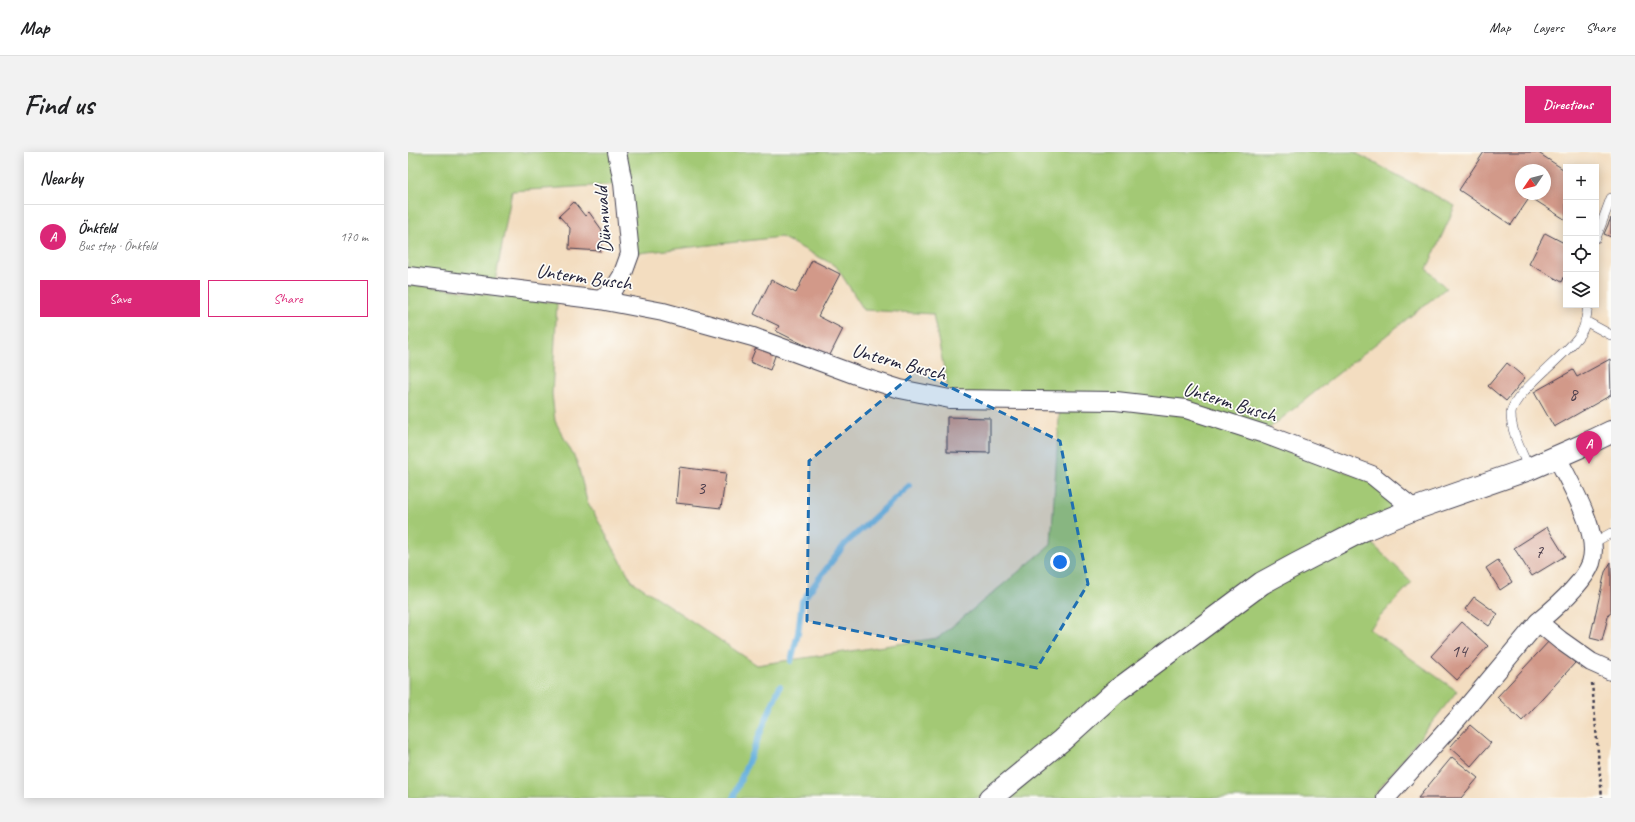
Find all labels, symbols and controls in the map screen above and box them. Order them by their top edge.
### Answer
text: Map [20,16,50,40]
text: Map [1489,19,1511,36]
text: Layers [1533,19,1564,36]
text: Share [1586,19,1615,36]
button: Directions [1525,86,1611,123]
text: Find us [24,87,94,122]
north arrow [1515,164,1551,200]
map controls [1563,164,1599,308]
button: + [1563,164,1599,200]
text: Nearby [40,168,83,189]
street label: Dünnwald [588,182,618,254]
button: − [1563,200,1599,236]
text: Önkfeld [78,219,116,238]
text: A [50,229,56,245]
text: 170 m [340,229,368,245]
button: locate [1563,236,1599,272]
text: Bus stop · Önkfeld [78,238,157,254]
street label: Unterm Busch [535,258,635,296]
button: layers [1563,272,1599,308]
button: Save [40,280,200,317]
button: Share [208,280,368,317]
street label: Unterm Busch [849,337,950,387]
street label: Unterm Busch [1180,376,1281,429]
house number: 8 [1569,383,1579,405]
pin: A [1576,431,1602,464]
house number: 3 [697,477,707,499]
house number: 7 [1535,541,1544,563]
your location [1050,552,1070,572]
house number: 14 [1451,640,1469,662]

